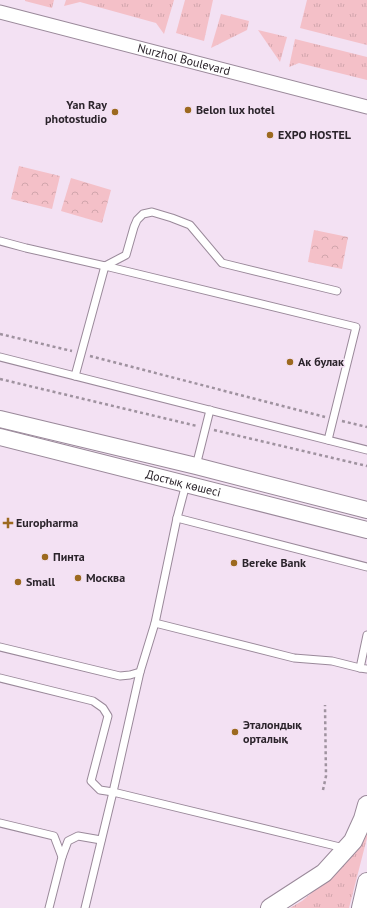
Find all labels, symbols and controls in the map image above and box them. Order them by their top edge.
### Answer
street label: Nurzhol Boulevard [136,40,232,78]
place label: Yan Ray photostudio [45,97,108,126]
place label: Belon lux hotel [196,102,275,117]
marker: Belon lux hotel [183,105,193,115]
marker: Yan Ray photostudio [110,107,120,117]
place label: EXPO HOSTEL [278,127,352,142]
marker: EXPO HOSTEL [265,130,275,140]
place label: Ак булак [298,354,344,369]
marker: Ак булак [285,357,295,367]
street label: Достық көшесі [144,466,222,500]
place label: Europharma [16,515,78,530]
marker: Europharma [3,518,13,528]
place label: Пинта [53,549,85,564]
marker: Пинта [40,552,50,562]
place label: Bereke Bank [242,555,306,570]
marker: Bereke Bank [229,558,239,568]
place label: Москва [86,570,125,585]
marker: Москва [73,573,83,583]
place label: Small [26,574,56,589]
marker: Small [13,577,23,587]
place label: Эталондық орталық [243,717,302,746]
marker: Эталондық орталық [230,727,240,737]

